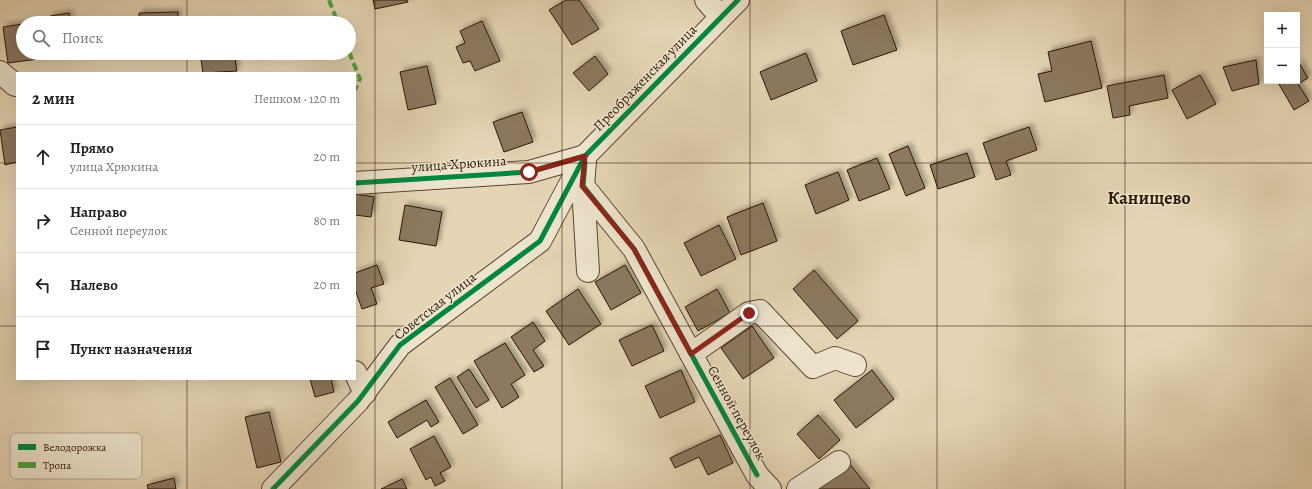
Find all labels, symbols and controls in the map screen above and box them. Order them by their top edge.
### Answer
map controls [1264,12,1300,84]
button: + [1264,12,1300,48]
search box [16,16,356,60]
street label: Преображенская улица [589,20,701,135]
icon: search [30,27,52,49]
text: Поиск [62,28,103,48]
button: − [1264,48,1300,84]
text: 2 мин [32,87,75,110]
text: Пешком · 120 m [254,90,340,107]
text: Прямо [70,138,114,158]
icon: ahead [32,146,54,168]
text: 20 m [314,148,340,165]
street label: улица Хрюкина [410,151,508,177]
text: улица Хрюкина [70,158,158,175]
route start [520,163,538,181]
district label: Канищево [1108,186,1191,210]
text: Направо [70,202,127,222]
icon: right [32,210,54,232]
text: 80 m [313,212,340,229]
text: Сенной переулок [70,222,167,239]
street label: Советская улица [390,268,481,344]
icon: left [32,274,54,296]
text: Налево [70,275,118,295]
text: 20 m [314,276,340,293]
route end [740,304,758,322]
icon: arrive [32,338,54,360]
text: Пункт назначения [70,339,192,359]
street label: Сенной переулок [703,362,771,464]
legend [10,433,142,479]
text: Велодорожка [43,440,107,455]
text: Тропа [43,458,72,473]

